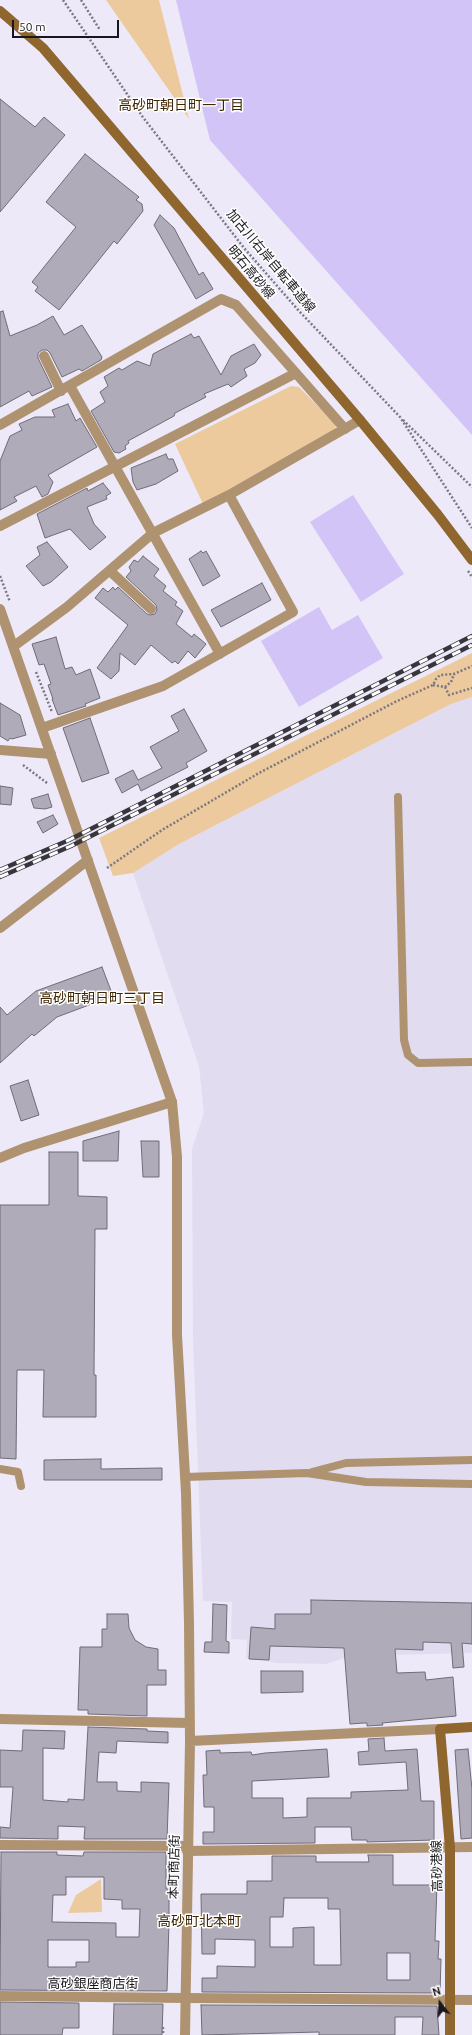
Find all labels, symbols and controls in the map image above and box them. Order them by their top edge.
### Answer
scale bar [14,12,121,38]
text: 50 m [19,20,46,33]
district label: 高砂町朝日町一丁目 [118,97,244,113]
street label: 加古川右岸自転車道線 [223,206,319,316]
street label: 明石高砂線 [224,242,278,302]
district label: 高砂町朝日町三丁目 [39,990,165,1006]
street label: 本町商店街 [166,1834,182,1900]
street label: 高砂港線 [429,1840,445,1892]
district label: 高砂町北本町 [157,1913,241,1929]
street label: 高砂銀座商店街 [48,1976,138,1992]
north arrow [420,1983,460,2023]
text: N [431,1985,442,1998]

